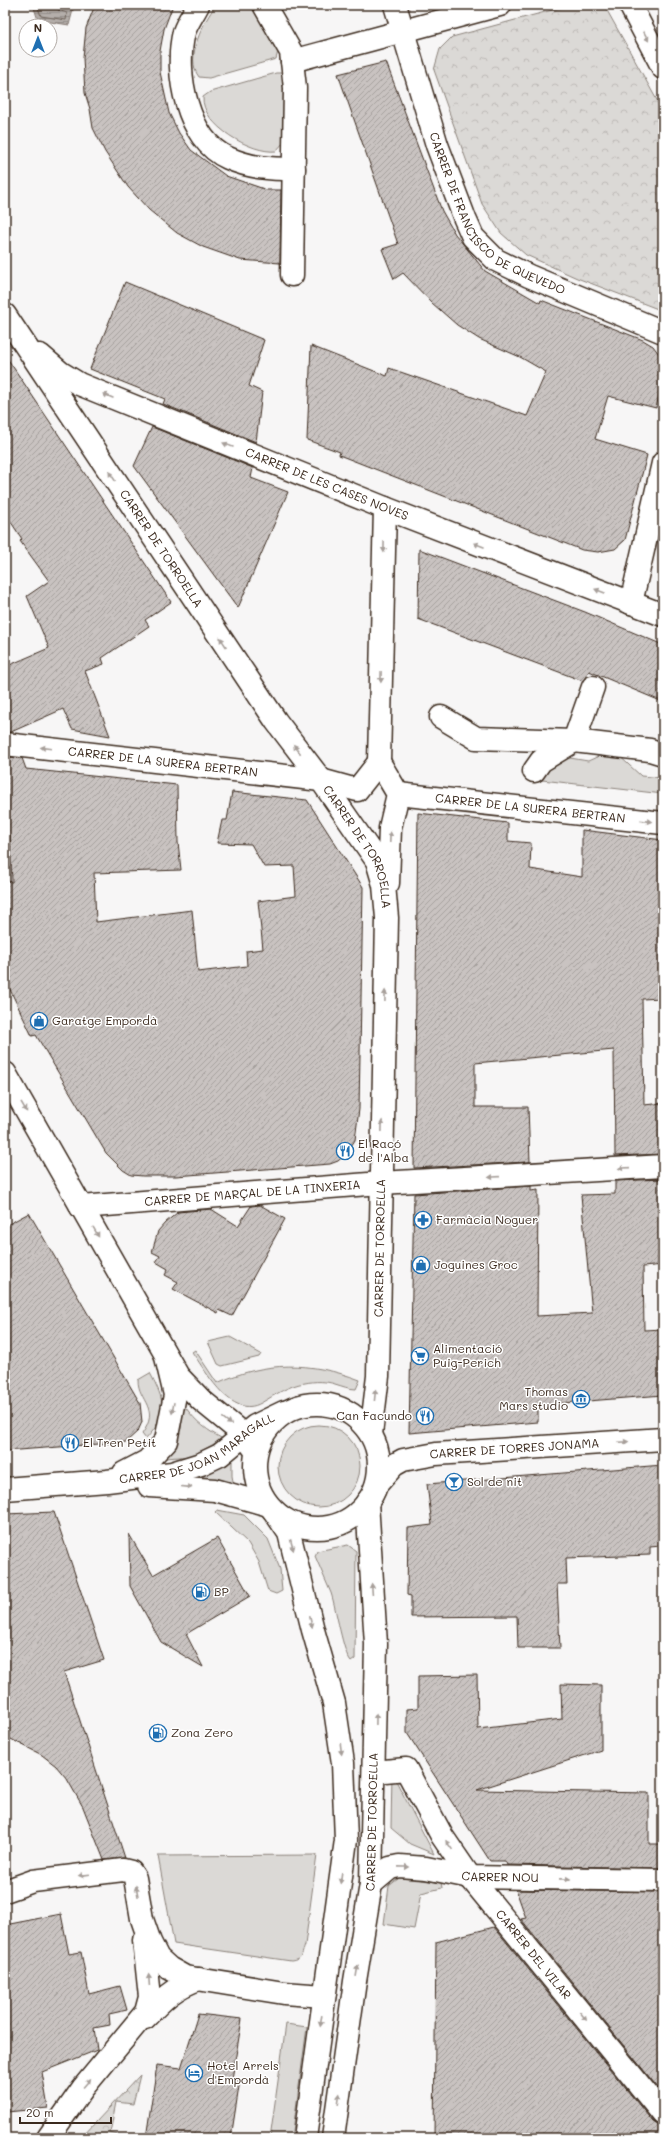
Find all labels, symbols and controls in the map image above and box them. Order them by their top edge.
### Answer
north arrow [18,18,58,58]
text: N [34,20,42,35]
one-way arrow [643,30,650,42]
street label: CARRER DE FRANCISCO DE QUEVEDO [427,130,568,297]
one-way arrow [102,393,114,399]
one-way arrow [223,442,234,448]
street label: CARRER DE LES CASES NOVES [243,443,411,523]
one-way arrow [108,471,115,482]
street label: CARRER DE TORROELLA [117,486,207,610]
one-way arrow [381,541,387,554]
one-way arrow [473,541,485,547]
one-way arrow [594,588,606,594]
one-way arrow [219,637,227,648]
one-way arrow [378,671,384,684]
street label: CARRER DE LA SURERA BERTRAN [67,742,259,780]
one-way arrow [293,744,301,755]
one-way arrow [40,745,52,752]
street label: CARRER DE TORROELLA [320,782,395,909]
street label: CARRER DE LA SURERA BERTRAN [435,789,626,826]
one-way arrow [640,818,652,824]
one-way arrow [387,830,393,843]
one-way arrow [382,989,388,1002]
shop icon: Garatge Empordà [29,1011,49,1031]
place label: Garatge Empordà [52,1012,157,1028]
one-way arrow [21,1101,28,1113]
one-way arrow [379,1119,385,1132]
place label: El Racó de l'Alba [358,1135,409,1165]
restaurant icon: El Racó de l'Alba [335,1141,355,1161]
one-way arrow [618,1165,630,1172]
one-way arrow [488,1173,500,1180]
street label: CARRER DE MARÇAL DE LA TINXERIA [144,1176,361,1209]
street label: CARRER DE TORROELLA [370,1179,388,1317]
pharmacy icon: Farmàcia Noguer [413,1210,433,1230]
place label: Farmàcia Noguer [436,1211,538,1227]
one-way arrow [92,1226,99,1238]
shop icon: Joguines Groc [411,1255,431,1275]
place label: Joguines Groc [434,1256,518,1272]
place label: Alimentació Puig-Perich [433,1340,502,1370]
supermarket icon: Alimentació Puig-Perich [410,1346,430,1366]
place label: Thomas Mars studio [499,1383,568,1413]
one-way arrow [372,1389,379,1401]
museum icon: Thomas Mars studio [571,1389,591,1409]
one-way arrow [169,1402,175,1414]
restaurant icon: Can Facundo [415,1406,435,1426]
place label: Can Facundo [336,1407,412,1423]
street label: CARRER DE JOAN MARAGALL [118,1409,277,1486]
one-way arrow [221,1417,232,1426]
restaurant icon: El Tren Petit [60,1433,80,1453]
place label: El Tren Petit [83,1434,156,1450]
street label: CARRER DE TORRES JONAMA [428,1434,600,1462]
one-way arrow [617,1439,629,1446]
bar icon: Sol de nit [444,1472,464,1492]
place label: Sol de nit [467,1473,522,1489]
one-way arrow [181,1484,193,1491]
one-way arrow [290,1539,296,1551]
fuel station icon: BP [191,1582,211,1602]
place label: BP [214,1583,229,1599]
one-way arrow [369,1583,376,1595]
one-way arrow [308,1617,314,1629]
one-way arrow [372,1713,379,1725]
fuel station icon: Zona Zero [148,1723,168,1743]
place label: Zona Zero [171,1724,233,1740]
one-way arrow [338,1743,344,1755]
street label: CARRER DE TORROELLA [361,1752,381,1892]
one-way arrow [445,1839,453,1850]
one-way arrow [398,1864,411,1870]
street label: CARRER NOU [460,1866,539,1885]
one-way arrow [78,1872,90,1878]
one-way arrow [338,1872,344,1884]
one-way arrow [559,1876,572,1882]
one-way arrow [134,1885,140,1897]
street label: CARRER DEL VILAR [493,1906,575,2002]
one-way arrow [354,1965,360,1977]
one-way arrow [145,1974,152,1986]
one-way arrow [579,2011,588,2021]
one-way arrow [318,2015,324,2027]
place label: Hotel Arrels d'Empordà [207,2057,279,2087]
hotel icon: Hotel Arrels d'Empordà [184,2063,204,2083]
one-way arrow [82,2078,91,2089]
one-way arrow [336,2093,342,2105]
scale bar [20,2099,111,2125]
text: 20 m [26,2104,54,2120]

